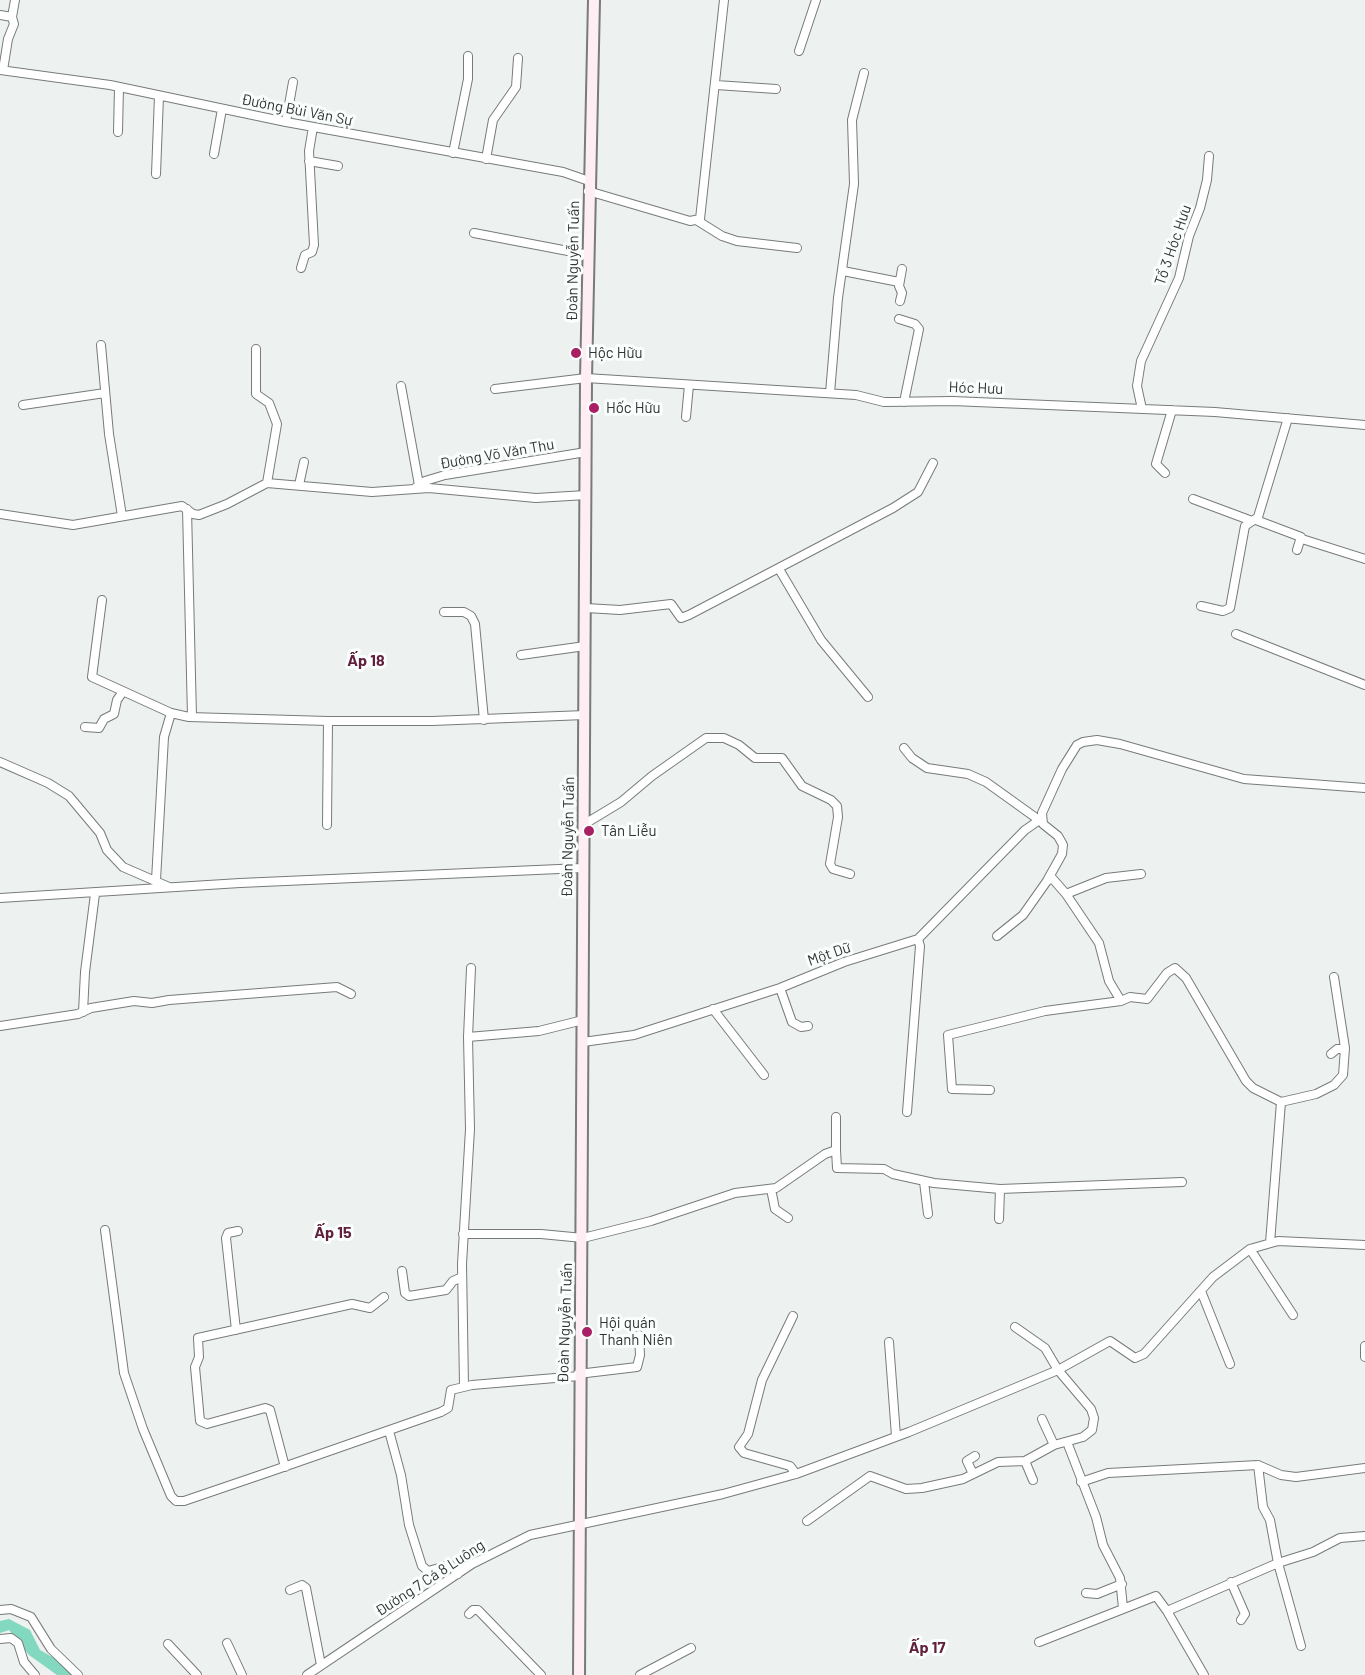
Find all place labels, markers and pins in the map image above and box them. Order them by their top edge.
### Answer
place label: Hộc Hữu [588,344,643,362]
marker: Hộc Hữu [569,346,583,360]
place label: Hốc Hữu [606,399,661,417]
marker: Hốc Hữu [587,401,601,415]
place label: Tân Liễu [601,822,656,840]
marker: Tân Liễu [582,824,596,838]
place label: Hội quán Thanh Niên [599,1314,672,1349]
marker: Hội quán Thanh Niên [580,1325,594,1339]

